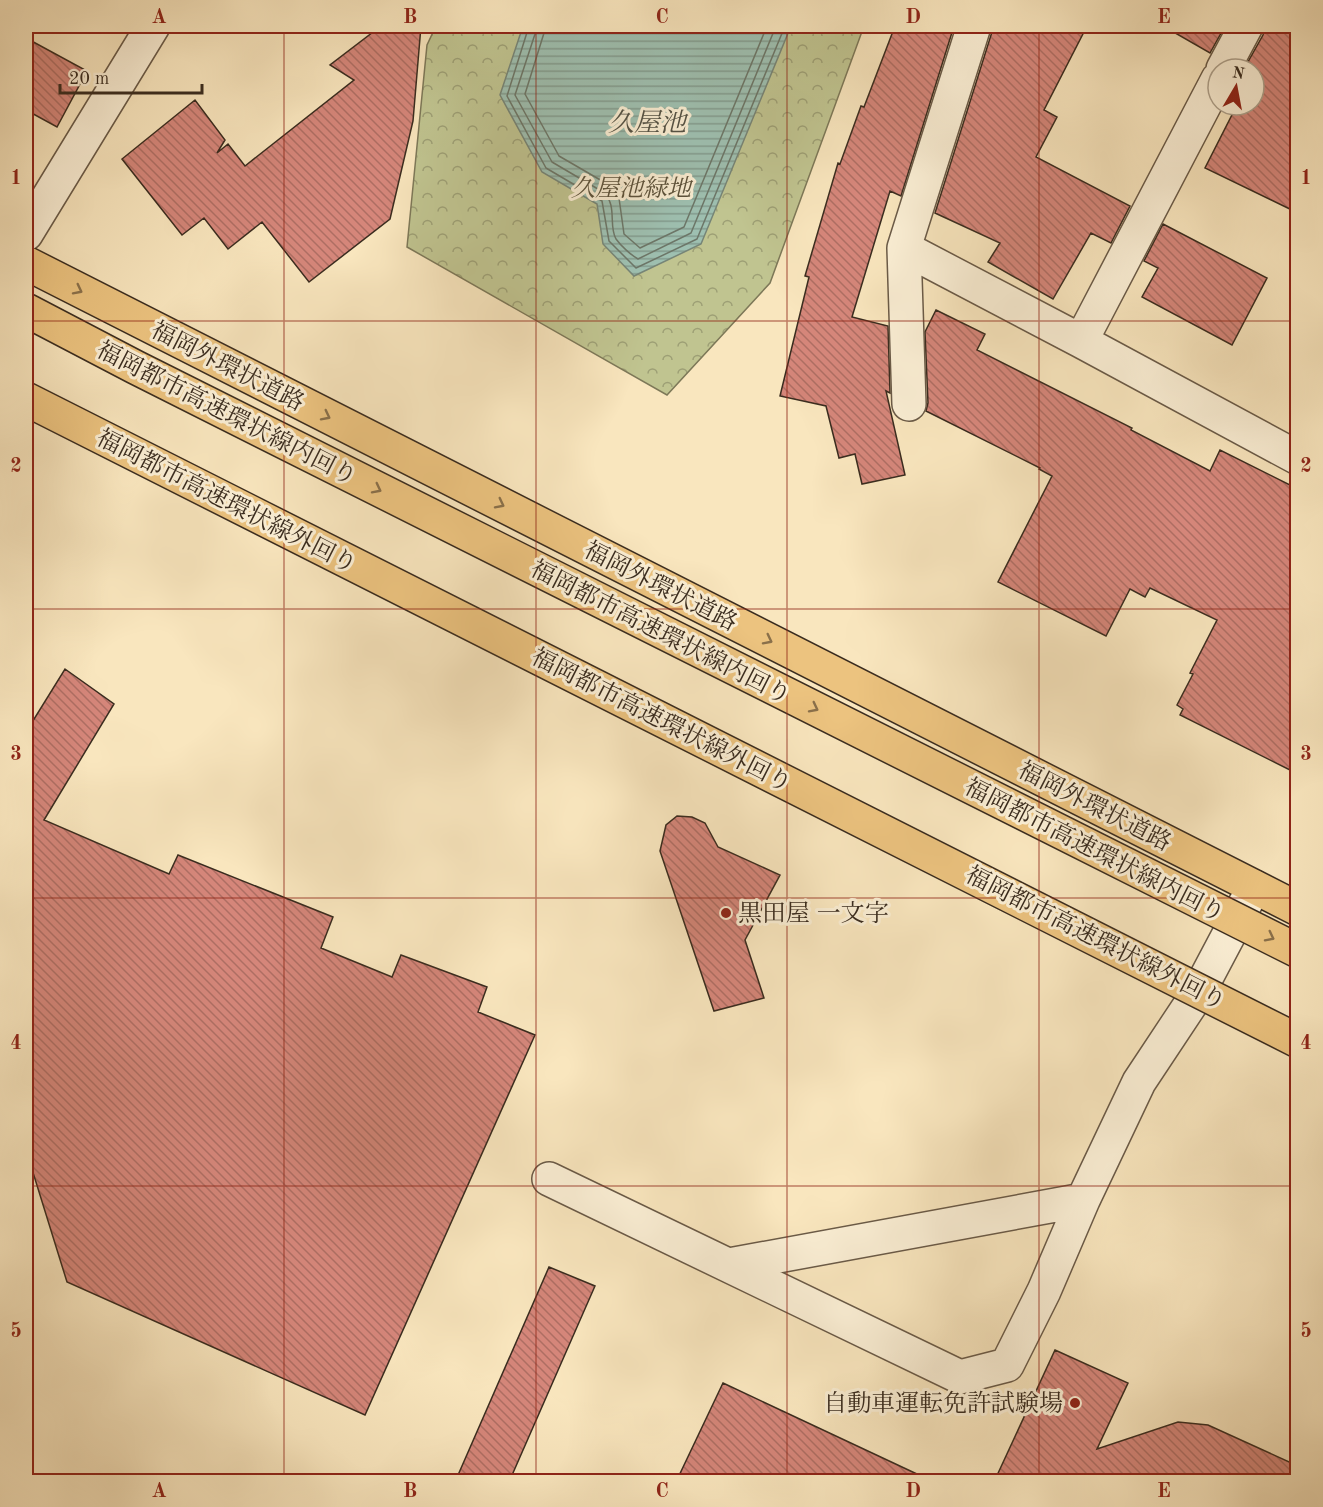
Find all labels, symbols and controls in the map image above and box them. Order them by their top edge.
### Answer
text: A [151,8,167,28]
text: B [403,8,417,28]
text: C [655,8,669,28]
text: D [905,8,921,28]
text: E [1157,8,1171,28]
scale bar [60,57,202,95]
north arrow [1206,57,1266,117]
text: N [1231,65,1246,83]
text: 20 m [69,70,109,88]
water label: 久屋池 [608,109,689,137]
text: 1 [10,169,22,189]
text: 1 [1300,169,1312,189]
park label: 久屋池緑地 [571,175,694,202]
one-way arrow [71,282,82,294]
street label: 福岡外環状道路 [147,316,309,417]
street label: 福岡都市高速環状線内回り [92,336,361,491]
one-way arrow [320,409,331,420]
street label: 福岡都市高速環状線外回り [92,424,361,579]
text: 2 [10,457,22,477]
text: 2 [1300,457,1312,477]
one-way arrow [371,482,381,493]
one-way arrow [494,497,505,508]
street label: 福岡外環状道路 [580,536,742,637]
street label: 福岡都市高速環状線内回り [526,555,795,710]
one-way arrow [761,633,772,644]
street label: 福岡都市高速環状線外回り [527,643,796,798]
one-way arrow [808,701,819,713]
text: 3 [10,745,22,765]
text: 3 [1300,745,1312,765]
street label: 福岡外環状道路 [1014,756,1176,857]
street label: 福岡都市高速環状線内回り [960,773,1229,928]
street label: 福岡都市高速環状線外回り [961,861,1230,1016]
place label: 黒田屋 一文字 [738,900,889,927]
marker: 黒田屋 一文字 [719,906,733,920]
one-way arrow [1263,930,1274,942]
text: 4 [10,1034,22,1054]
text: 4 [1300,1034,1312,1054]
text: 5 [10,1321,22,1342]
text: 5 [1300,1321,1312,1342]
place label: 自動車運転免許試験場 [823,1390,1063,1417]
marker: 自動車運転免許試験場 [1068,1396,1082,1410]
text: A [151,1482,167,1502]
text: B [403,1482,417,1502]
text: C [655,1482,669,1502]
text: D [905,1482,921,1502]
text: E [1157,1482,1171,1502]

